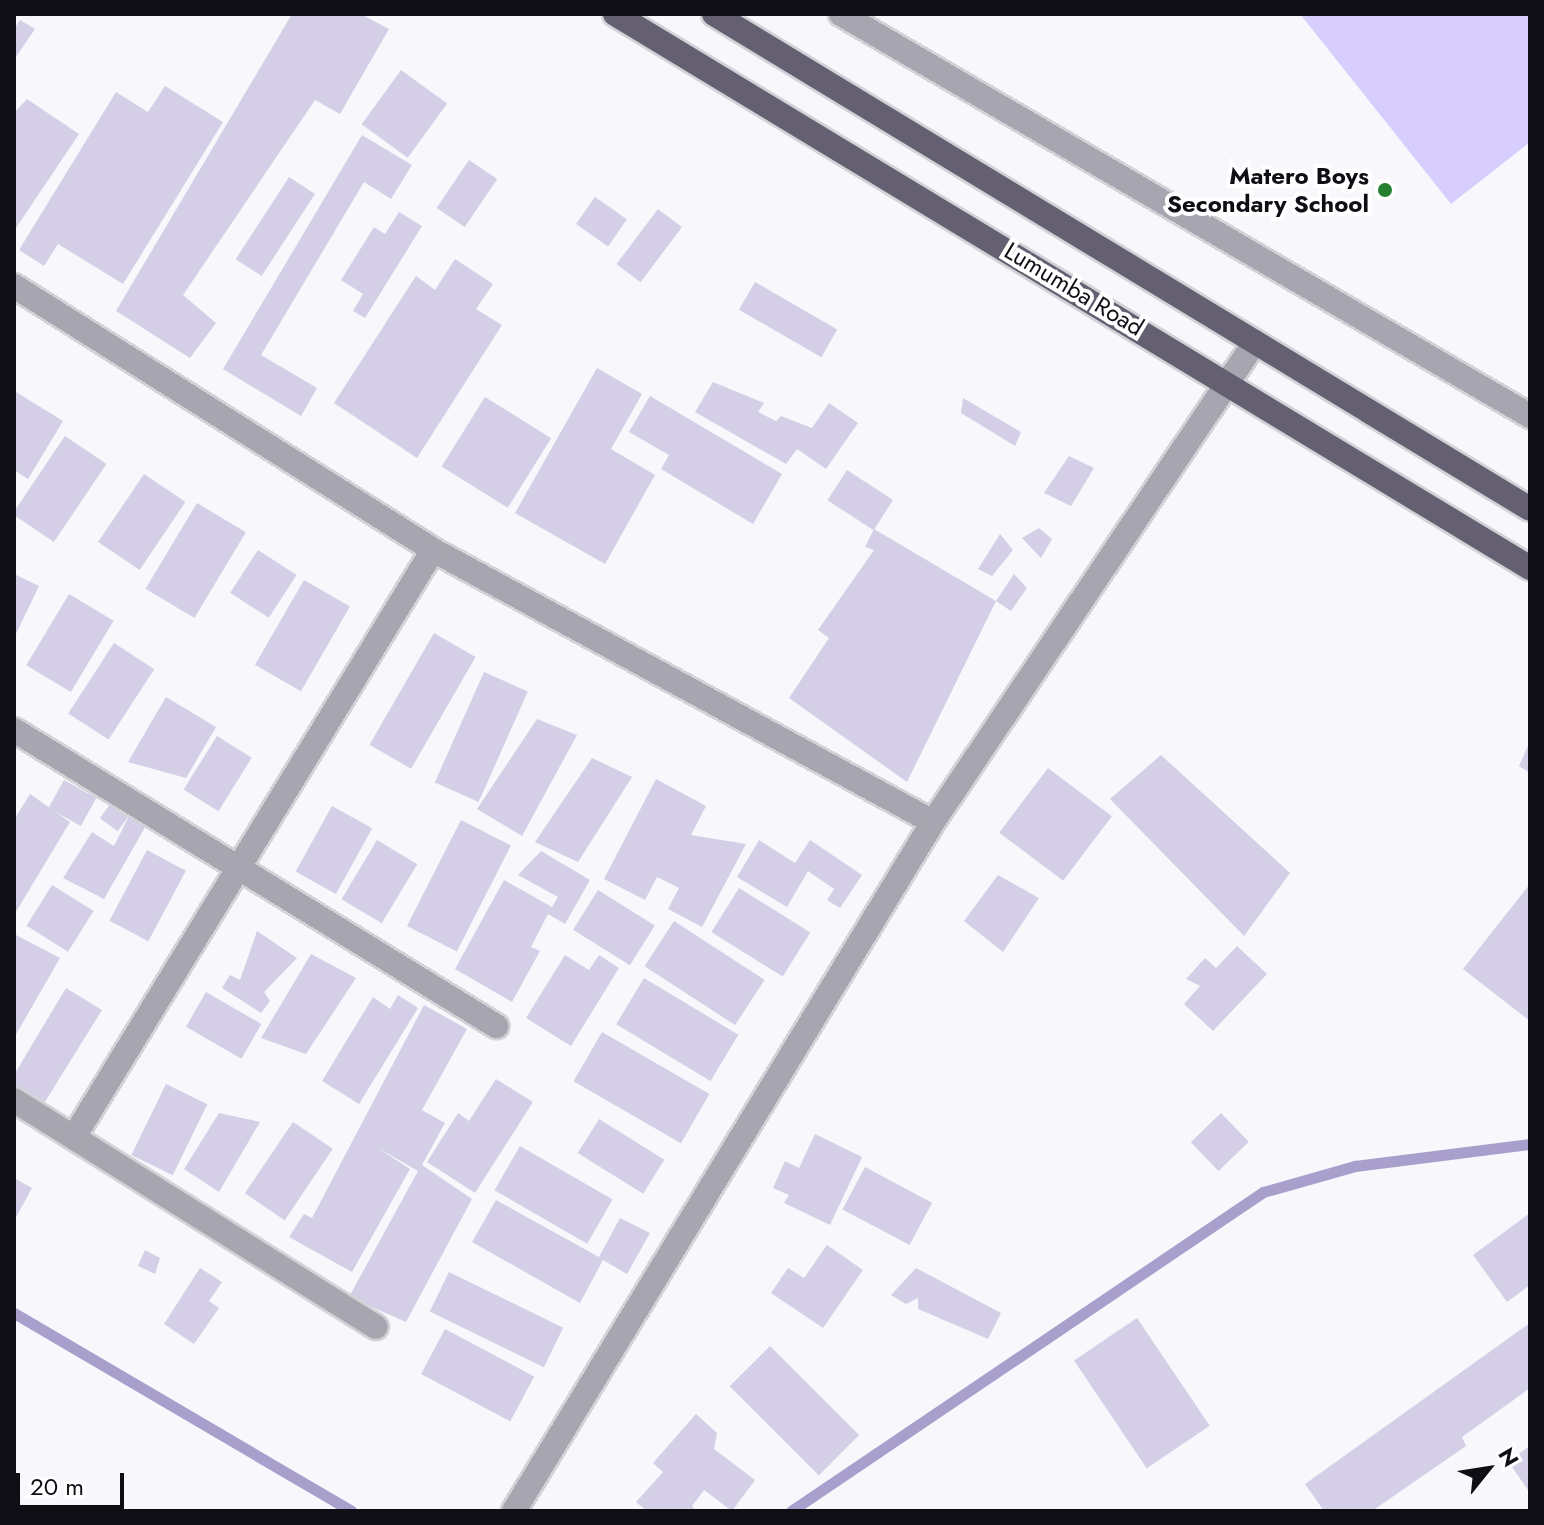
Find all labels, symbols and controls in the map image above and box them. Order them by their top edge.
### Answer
place label: Matero Boys Secondary School [1167,162,1369,218]
marker: Matero Boys Secondary School [1376,181,1394,199]
street label: Lumumba Road [999,236,1149,342]
north arrow [1448,1429,1528,1509]
text: N [1491,1441,1527,1473]
scale bar [20,1457,128,1507]
text: 20 m [30,1469,84,1504]

